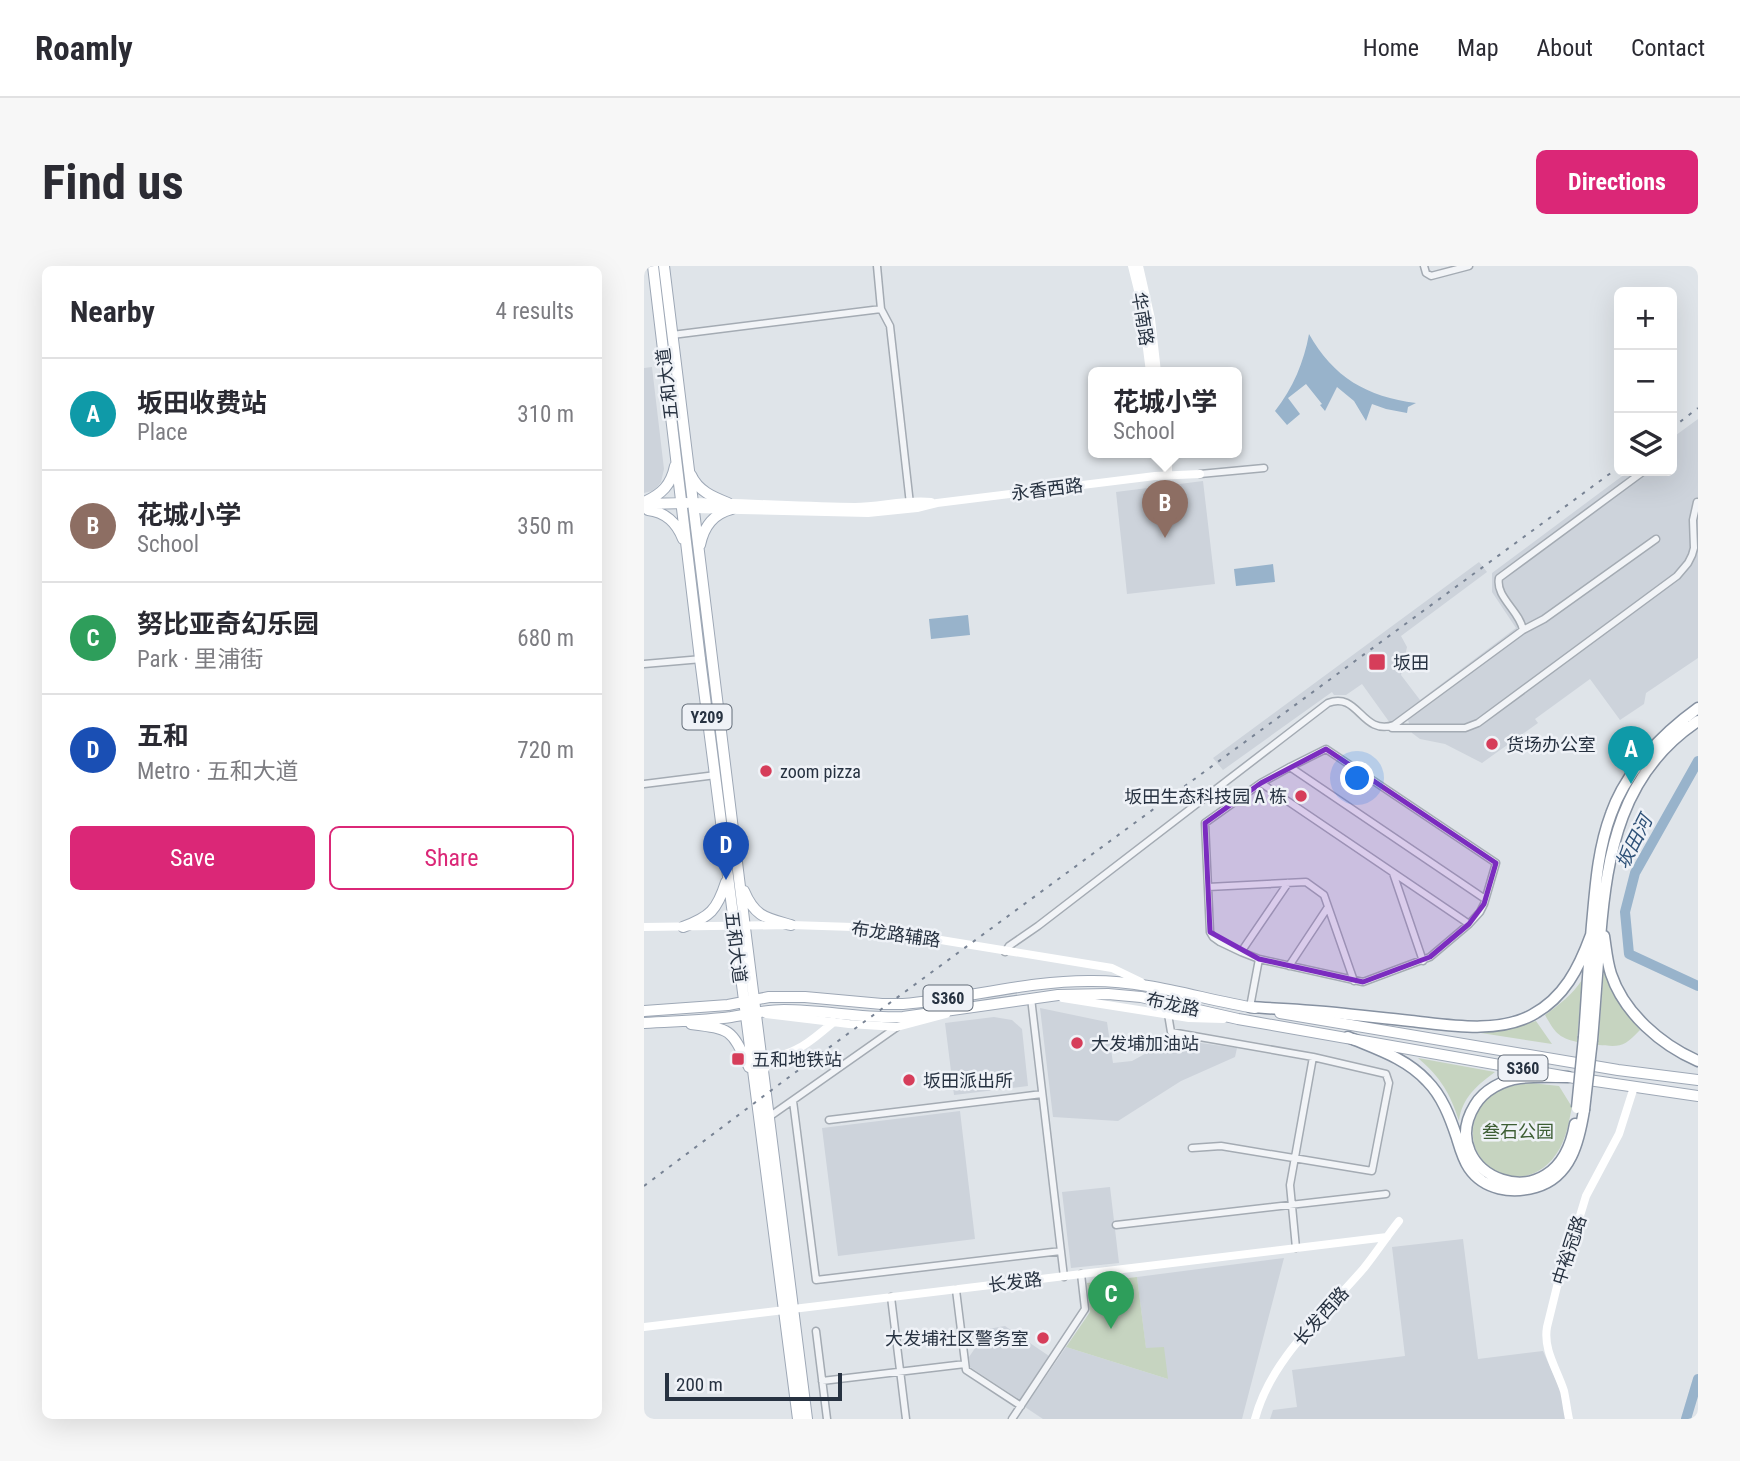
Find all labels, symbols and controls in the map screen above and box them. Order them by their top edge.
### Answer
text: Roamly [35,29,133,68]
text: Home [1363,34,1419,62]
text: Map [1457,34,1499,62]
text: About [1537,34,1593,62]
text: Contact [1631,34,1705,62]
button: Directions [1536,150,1698,214]
text: Find us [42,154,184,211]
map controls [1614,287,1677,476]
button: + [1614,287,1677,350]
street label: 华南路 [1128,291,1158,347]
text: Nearby [70,294,155,329]
text: 4 results [496,298,574,325]
street label: 五和大道 [652,347,682,421]
button: − [1614,350,1677,413]
popup [1088,367,1242,458]
text: 花城小学 [1113,387,1217,417]
text: 坂田收费站 [137,388,267,418]
text: A [86,401,100,428]
text: 310 m [517,401,574,428]
button: layers [1614,413,1677,476]
text: School [1113,418,1175,445]
text: Place [137,419,187,446]
street label: 永香西路 [1010,474,1084,504]
pin: B [1142,480,1188,538]
text: 花城小学 [137,500,241,530]
text: B [87,513,99,540]
text: 350 m [517,513,574,540]
text: School [137,531,199,558]
text: 努比亚奇幻乐园 [137,609,319,639]
text: C [86,625,100,652]
text: 680 m [517,625,574,652]
text: Park · 里浦街 [137,646,263,673]
marker: 坂田 [1367,652,1387,672]
place label: 坂田 [1393,652,1429,673]
road number: Y209 [682,704,732,730]
text: 五和 [137,721,189,751]
pin: A [1608,726,1654,784]
place label: 货场办公室 [1506,734,1596,755]
marker: 货场办公室 [1484,736,1500,752]
text: D [87,737,100,764]
text: 720 m [517,737,574,764]
text: Metro · 五和大道 [137,758,298,785]
place label: zoom pizza [780,761,861,782]
your location [1340,761,1374,795]
marker: zoom pizza [758,763,774,779]
place label: 坂田生态科技园 A 栋 [1124,786,1287,807]
marker: 坂田生态科技园 A 栋 [1293,788,1309,804]
water label: 坂田河 [1611,808,1659,873]
pin: D [703,822,749,880]
button: Save [70,826,315,890]
button: Share [329,826,574,890]
street label: 五和大道 [721,910,751,984]
street label: 布龙路辅路 [850,917,942,951]
road number: S360 [924,986,972,1010]
street label: 布龙路 [1144,988,1202,1020]
place label: 大发埔加油站 [1091,1033,1199,1054]
marker: 大发埔加油站 [1069,1035,1085,1051]
place label: 五和地铁站 [752,1049,842,1070]
marker: 五和地铁站 [730,1051,746,1067]
road number: S360 [1498,1056,1547,1080]
place label: 坂田派出所 [923,1070,1013,1091]
marker: 坂田派出所 [901,1072,917,1088]
park label: 叁石公园 [1482,1121,1554,1142]
street label: 中裕冠路 [1548,1213,1590,1287]
street label: 长发路 [987,1268,1043,1296]
pin: C [1088,1271,1134,1329]
street label: 长发西路 [1289,1282,1353,1350]
place label: 大发埔社区警务室 [885,1328,1029,1349]
marker: 大发埔社区警务室 [1035,1330,1051,1346]
scale bar [665,1370,842,1402]
text: 200 m [676,1373,723,1396]

